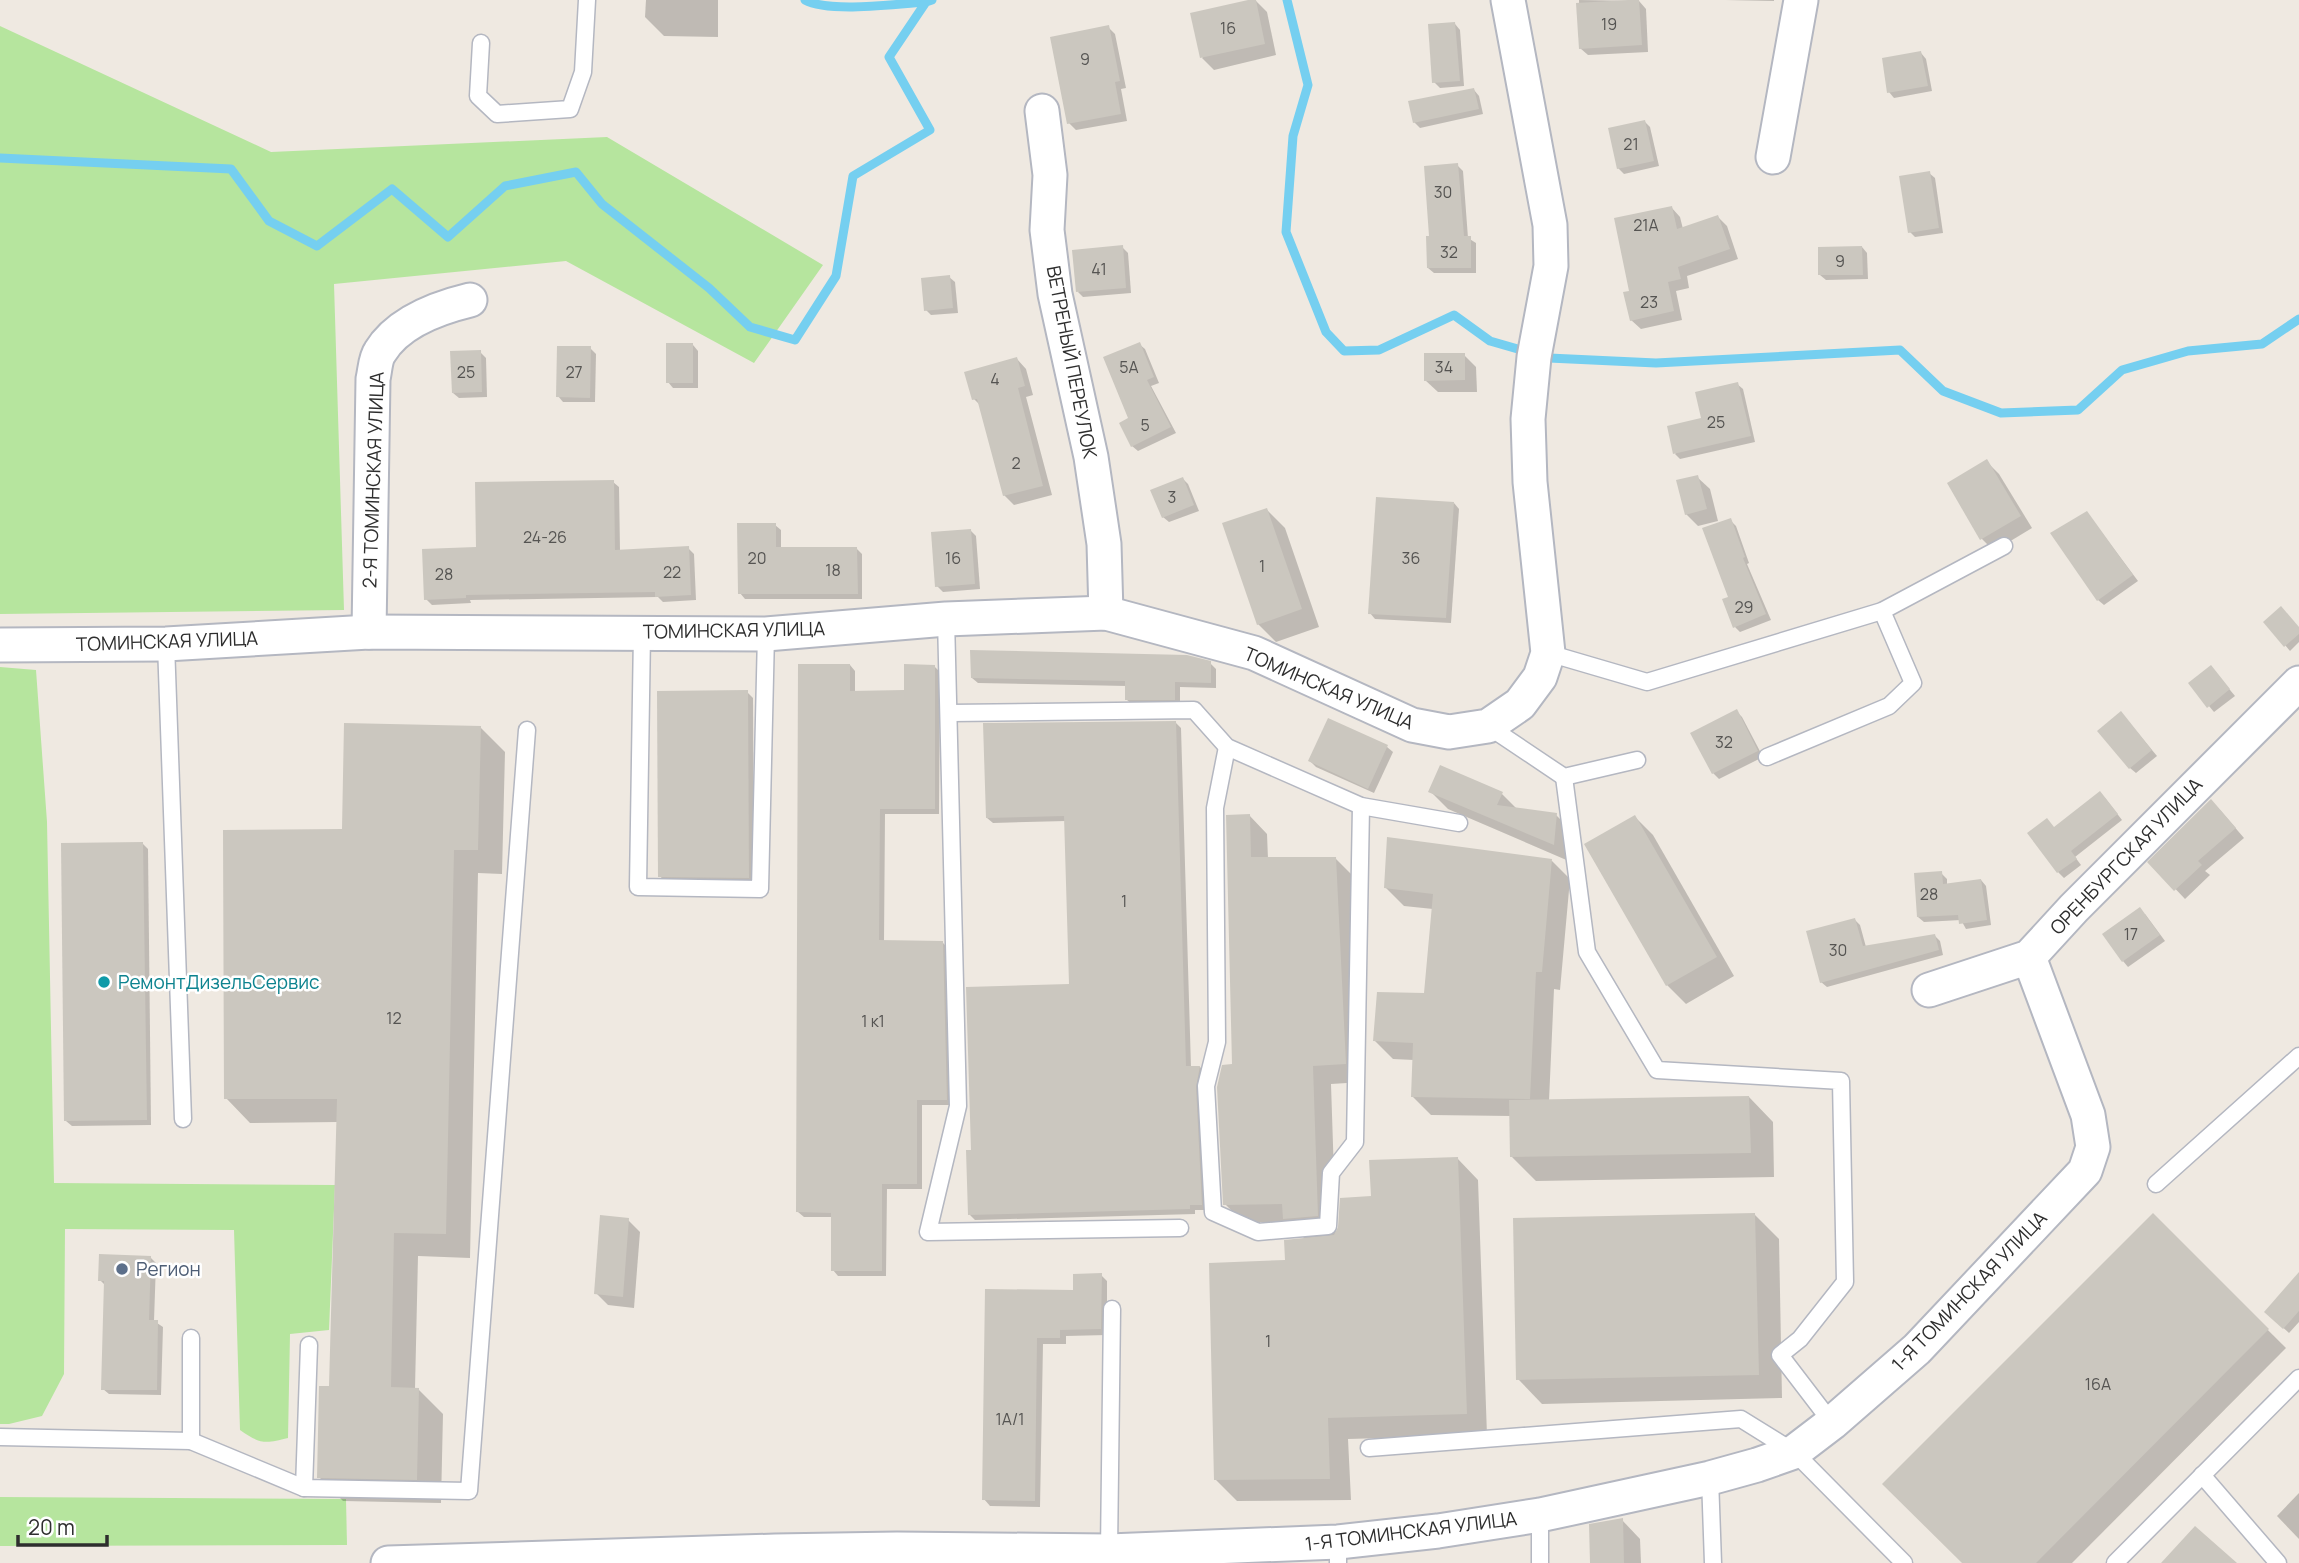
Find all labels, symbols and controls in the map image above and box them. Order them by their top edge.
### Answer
house number: 19 [1601,13,1617,35]
house number: 16 [1220,17,1236,39]
house number: 9 [1080,48,1090,70]
house number: 21 [1623,133,1639,155]
house number: 30 [1434,181,1452,203]
house number: 21А [1633,214,1659,236]
house number: 32 [1440,241,1458,263]
house number: 9 [1835,250,1845,272]
house number: 41 [1091,258,1107,280]
street label: ВЕТРЕНЫЙ ПЕРЕУЛОК [1041,263,1104,461]
house number: 23 [1640,291,1658,313]
house number: 5А [1119,356,1139,378]
house number: 34 [1435,356,1453,378]
house number: 25 [457,361,475,383]
house number: 27 [565,361,583,383]
house number: 4 [990,368,1000,390]
street label: 2-Я ТОМИНСКАЯ УЛИЦА [356,371,390,589]
house number: 25 [1707,411,1725,433]
house number: 5 [1140,414,1150,436]
house number: 2 [1011,452,1021,474]
house number: 3 [1168,486,1176,508]
house number: 24-26 [523,526,567,548]
house number: 20 [748,547,766,569]
house number: 16 [945,547,961,569]
house number: 36 [1402,547,1420,569]
house number: 1 [1259,555,1265,577]
house number: 18 [825,559,841,581]
house number: 22 [663,561,681,583]
house number: 28 [435,563,453,585]
house number: 29 [1734,596,1754,618]
street label: ТОМИНСКАЯ УЛИЦА [643,615,825,645]
street label: ТОМИНСКАЯ УЛИЦА [76,625,258,657]
street label: ТОМИНСКАЯ УЛИЦА [1240,640,1418,736]
house number: 32 [1715,731,1733,753]
street label: ОРЕНБУРГСКАЯ УЛИЦА [2044,772,2208,940]
house number: 28 [1920,883,1938,905]
house number: 1 [1121,890,1127,912]
house number: 17 [2124,923,2138,945]
house number: 30 [1829,939,1847,961]
place label: РемонтДизельСервис [118,969,320,995]
marker: РемонтДизельСервис [96,974,112,990]
house number: 12 [386,1007,402,1029]
house number: 1 к1 [861,1010,885,1032]
street label: 1-Я ТОМИНСКАЯ УЛИЦА [1886,1205,2052,1377]
place label: Регион [136,1256,201,1282]
marker: Регион [114,1261,130,1277]
house number: 1 [1265,1330,1271,1352]
house number: 16А [2085,1373,2111,1395]
house number: 1А/1 [996,1408,1024,1430]
scale bar [18,1504,107,1548]
street label: 1-Я ТОМИНСКАЯ УЛИЦА [1304,1505,1518,1557]
text: 20 m [28,1513,75,1541]

